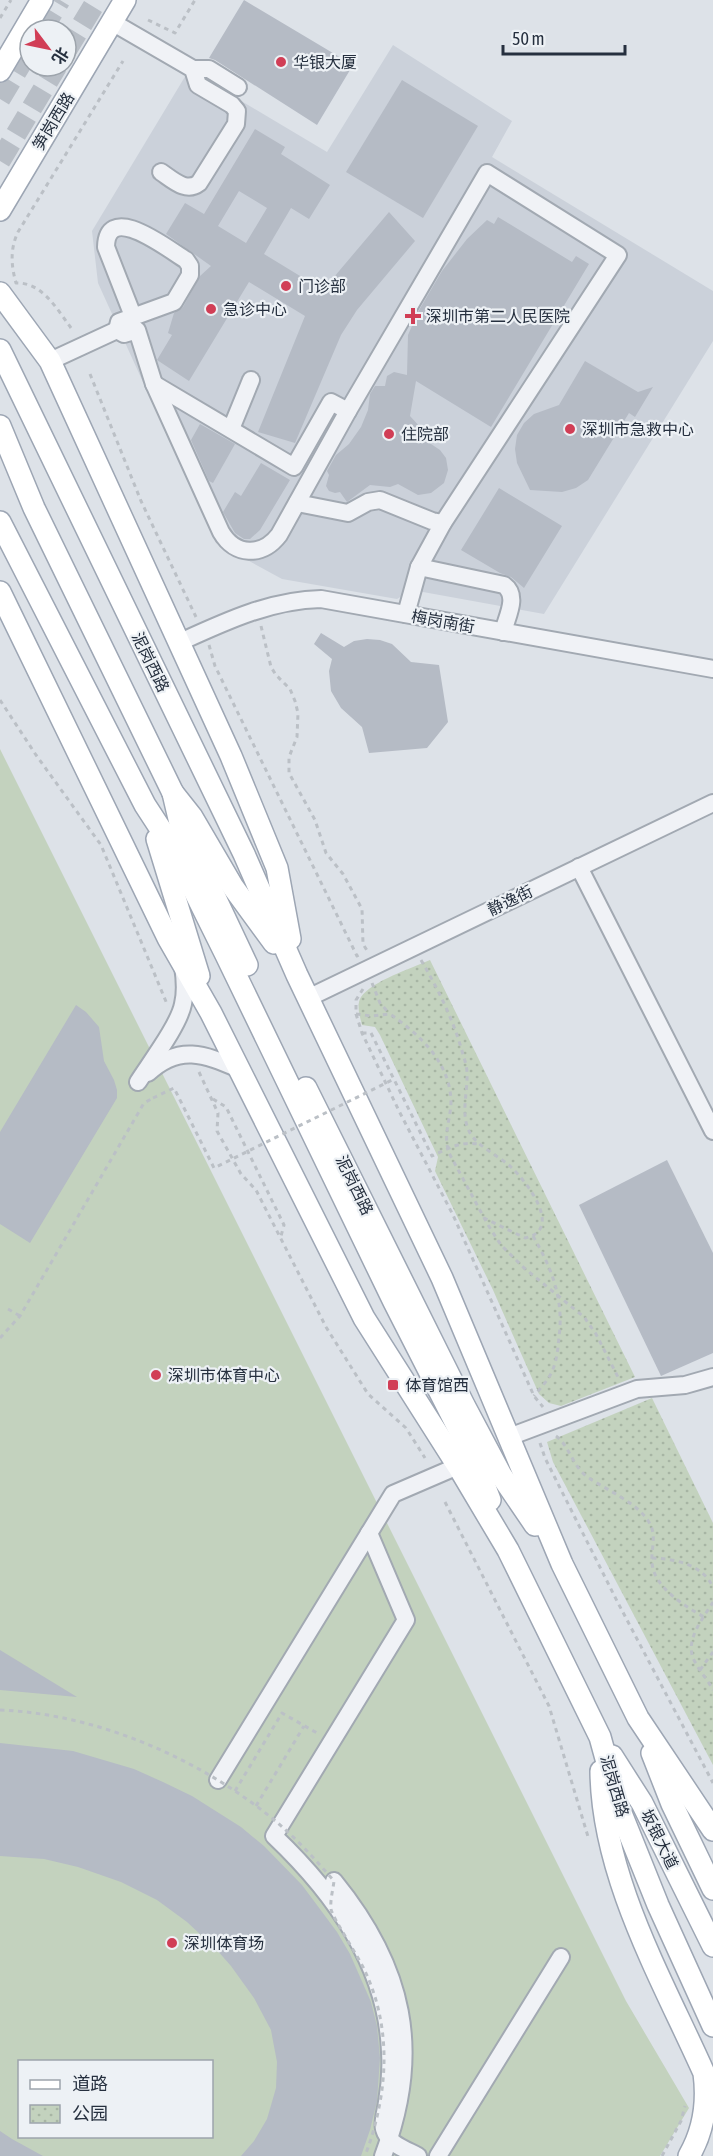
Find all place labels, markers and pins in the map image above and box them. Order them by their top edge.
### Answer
place label: 华银大厦 [293,53,357,71]
marker: 华银大厦 [274,55,288,69]
place label: 门诊部 [298,277,346,295]
marker: 门诊部 [279,279,293,293]
place label: 急诊中心 [223,300,287,318]
marker: 急诊中心 [204,302,218,316]
marker: 深圳市第二人民医院 [404,307,422,325]
place label: 深圳市第二人民医院 [426,307,570,325]
place label: 深圳市急救中心 [582,420,694,438]
marker: 深圳市急救中心 [563,422,577,436]
place label: 住院部 [401,425,449,443]
marker: 住院部 [382,427,396,441]
place label: 深圳市体育中心 [168,1366,280,1384]
marker: 深圳市体育中心 [149,1368,163,1382]
place label: 体育馆西 [405,1376,469,1394]
marker: 体育馆西 [386,1378,400,1392]
place label: 深圳体育场 [184,1934,264,1952]
marker: 深圳体育场 [165,1936,179,1950]

